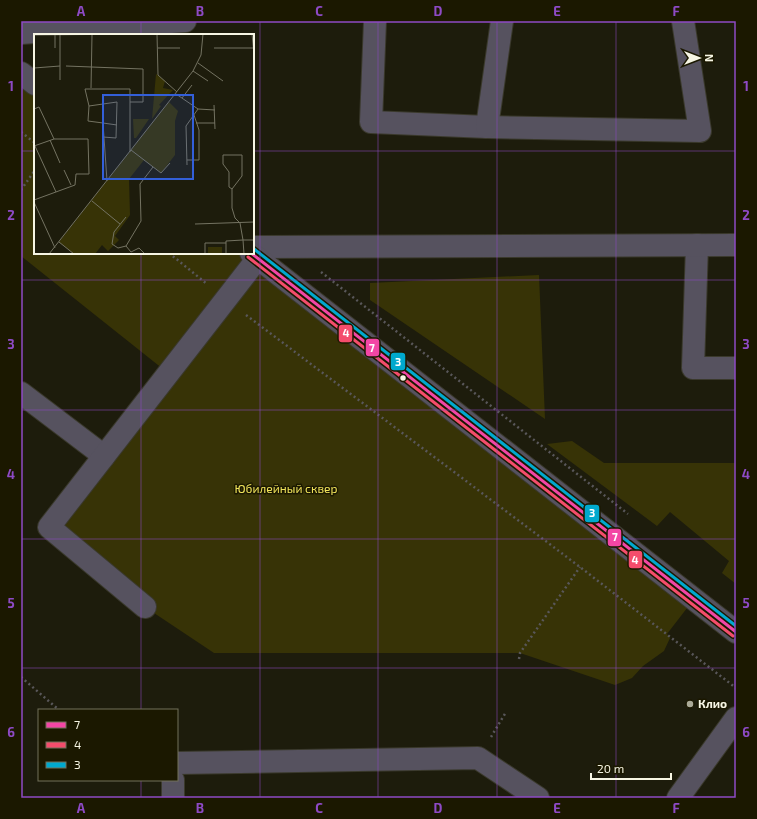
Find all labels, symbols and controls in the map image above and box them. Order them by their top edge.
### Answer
text: A [77,3,86,19]
text: B [196,3,204,19]
text: C [315,3,323,19]
text: D [434,3,443,19]
text: E [553,3,561,19]
text: F [672,3,680,19]
inset map [34,34,254,254]
north arrow [679,38,719,78]
text: N [703,54,716,62]
text: 1 [8,78,14,94]
text: 1 [743,78,749,94]
text: 2 [7,207,15,223]
text: 2 [742,207,750,223]
line badge: 4 [338,324,353,343]
text: 4 [342,326,350,339]
text: 3 [7,336,15,352]
text: 3 [742,336,750,352]
line badge: 7 [365,338,380,357]
text: 7 [369,341,375,354]
line badge: 3 [390,352,406,371]
text: 3 [395,355,401,368]
unlabelled marker [398,373,408,383]
text: 4 [7,466,15,482]
text: 4 [742,466,750,482]
park label: Юбилейный сквер [234,481,338,495]
line badge: 3 [584,504,600,523]
text: 3 [589,506,595,519]
line badge: 7 [607,528,622,547]
text: 7 [612,530,618,543]
line badge: 4 [628,550,643,569]
text: 4 [631,553,639,566]
text: 5 [7,595,15,611]
text: 5 [742,595,750,611]
place label: Клио [698,696,727,710]
marker: Клио [685,699,695,709]
legend [38,709,178,781]
text: 7 [74,717,80,731]
text: 6 [7,724,15,740]
text: 6 [742,724,750,740]
text: 4 [74,737,81,751]
scale bar [591,755,671,781]
text: 3 [74,757,81,771]
text: 20 m [597,761,624,775]
text: A [77,800,86,816]
text: B [196,800,204,816]
text: C [315,800,323,816]
text: D [434,800,443,816]
text: E [553,800,561,816]
text: F [672,800,680,816]

